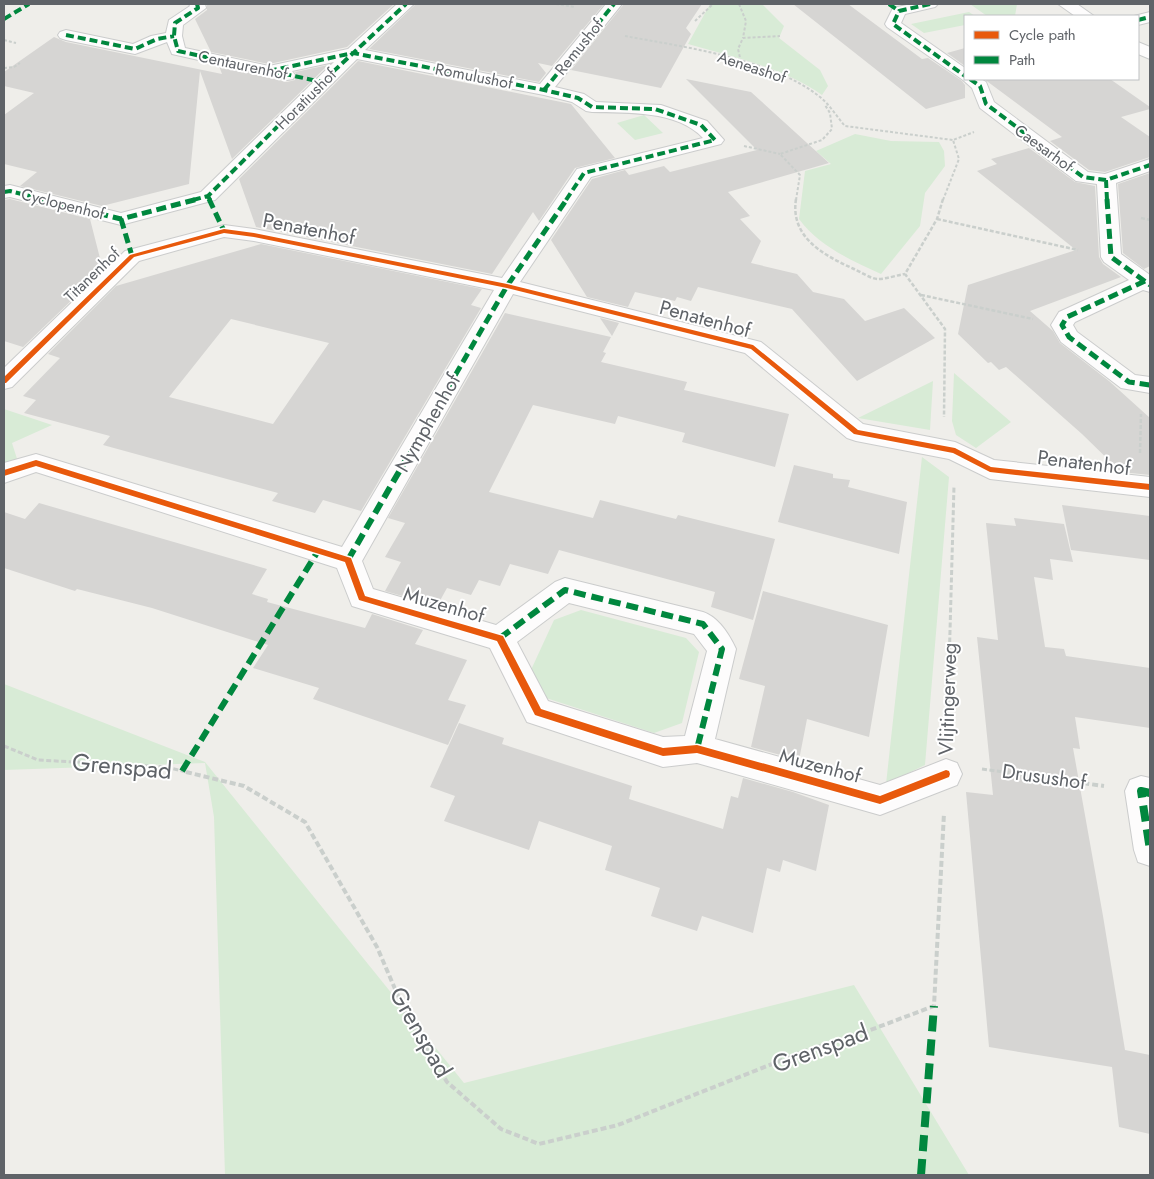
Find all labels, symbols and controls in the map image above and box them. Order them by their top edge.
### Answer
street label: Remushof [549,14,609,80]
legend [964,15,1139,80]
text: Cycle path [1009,24,1076,46]
street label: Centaurenhof [196,44,290,86]
street label: Aeneashof [715,45,790,89]
text: Path [1009,49,1035,71]
street label: Romulushof [433,57,515,95]
street label: Horatiushof [270,63,342,135]
street label: Caesarhof [1010,119,1079,178]
street label: Cyclopenhof [19,183,108,226]
street label: Penatenhof [260,206,359,252]
street label: Titanenhof [59,242,125,308]
street label: Penatenhof [656,293,755,345]
street label: Nymphenhof [388,367,469,478]
street label: Penatenhof [1036,443,1133,483]
street label: Muzenhof [400,580,489,631]
street label: Vlijtingerweg [932,642,964,756]
street label: Muzenhof [776,741,865,791]
street label: Grenspad [71,744,173,788]
street label: Drusushof [1000,757,1089,797]
street label: Grenspad [381,980,461,1084]
street label: Grenspad [767,1014,873,1082]

